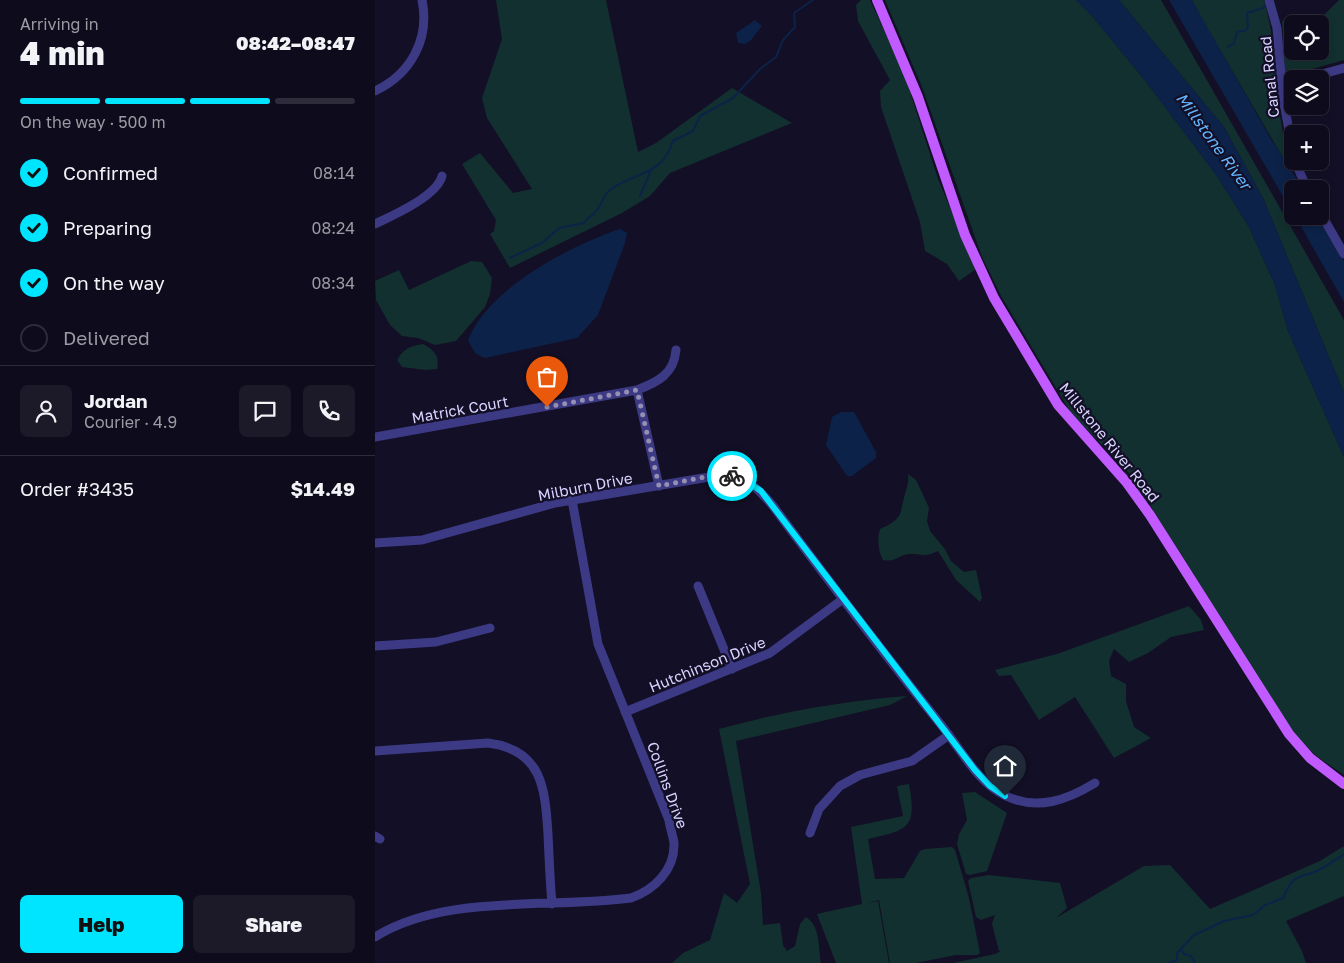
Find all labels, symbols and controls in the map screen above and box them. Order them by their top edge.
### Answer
text: Arriving in [20,14,99,34]
map controls [1284,15,1329,225]
button: locate [1284,15,1329,60]
text: 08:42–08:47 [236,31,355,54]
text: 4 min [20,34,105,72]
street label: Canal Road [1256,35,1282,119]
button: layers [1284,70,1329,115]
water label: Millstone River [1172,89,1258,196]
text: On the way · 500 m [20,112,166,132]
button: + [1284,125,1329,170]
icon: check [20,159,48,187]
text: Confirmed [63,161,158,184]
text: 08:14 [313,163,355,183]
button: − [1284,180,1329,225]
icon: check [20,214,48,242]
text: Preparing [63,216,152,239]
text: 08:24 [311,218,355,238]
icon: check [20,269,48,297]
text: On the way [63,271,165,294]
text: 08:34 [311,273,355,293]
text: Delivered [63,326,150,349]
pin [526,356,568,407]
icon: bag [533,363,561,391]
street label: Millstone River Road [1056,379,1164,505]
button: person [20,385,72,437]
button: chat [239,385,291,437]
button: phone [303,385,355,437]
text: Jordan [84,389,148,412]
street label: Matrick Court [410,392,510,426]
text: Courier · 4.9 [84,412,177,432]
courier [707,451,757,501]
icon: bike [718,462,746,490]
street label: Milburn Drive [536,468,634,504]
text: Order #3435 [20,477,134,500]
text: $14.49 [291,477,355,500]
street label: Hutchinson Drive [646,632,768,696]
street label: Collins Drive [644,739,692,831]
pin [984,745,1026,796]
icon: home [991,752,1019,780]
button: Help [20,895,183,953]
button: Share [193,895,355,953]

